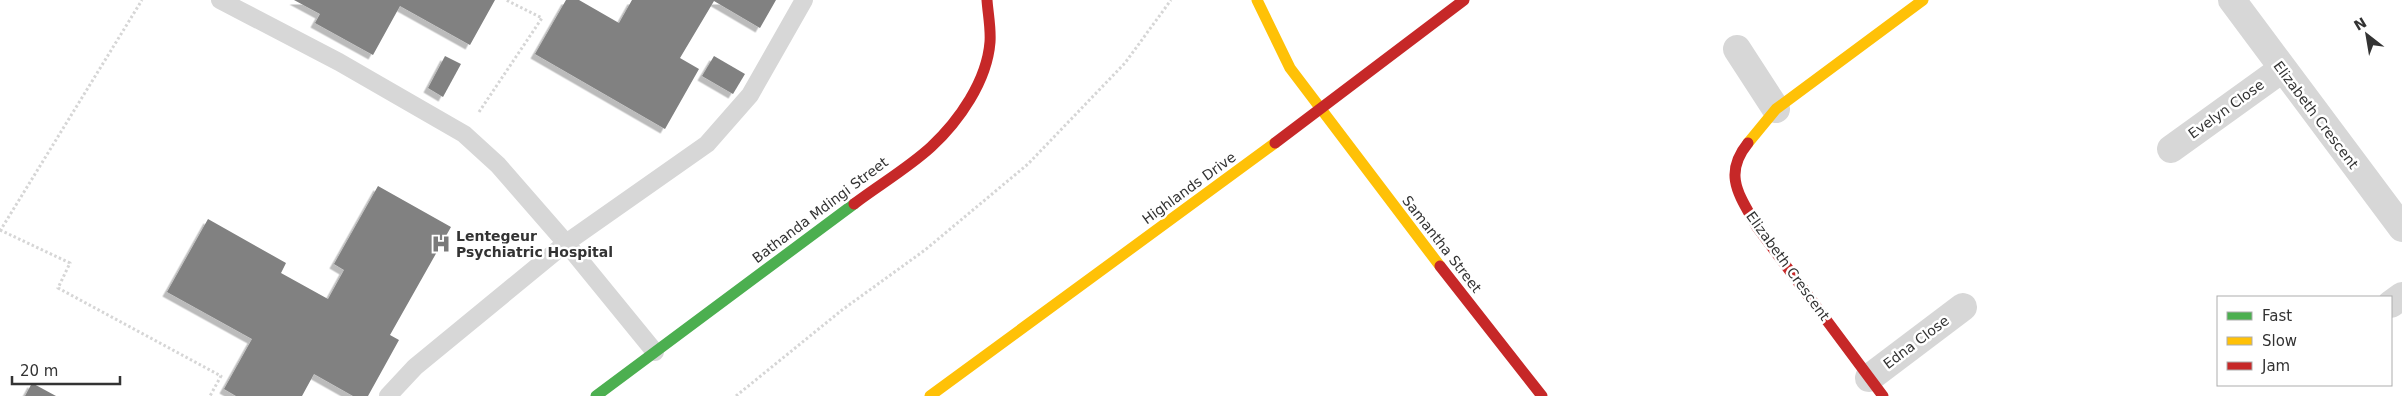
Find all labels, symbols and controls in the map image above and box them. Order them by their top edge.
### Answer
north arrow [2342,10,2392,60]
text: N [2351,14,2369,34]
street label: Elizabeth Crescent [2270,58,2362,172]
street label: Evelyn Close [2185,76,2267,142]
street label: Highlands Drive [1139,149,1239,227]
street label: Bathanda Mdingi Street [749,154,891,266]
street label: Samantha Street [1399,192,1485,296]
street label: Elizabeth Crescent [1743,208,1833,324]
place label: Lentegeur Psychiatric Hospital [456,228,613,260]
hospital icon: Lentegeur Psychiatric Hospital [430,233,452,255]
legend [2217,296,2392,386]
text: Fast [2262,307,2292,325]
street label: Edna Close [1880,312,1952,372]
text: Slow [2262,332,2297,350]
scale bar [12,354,120,386]
text: Jam [2261,357,2290,375]
text: 20 m [20,362,58,380]

